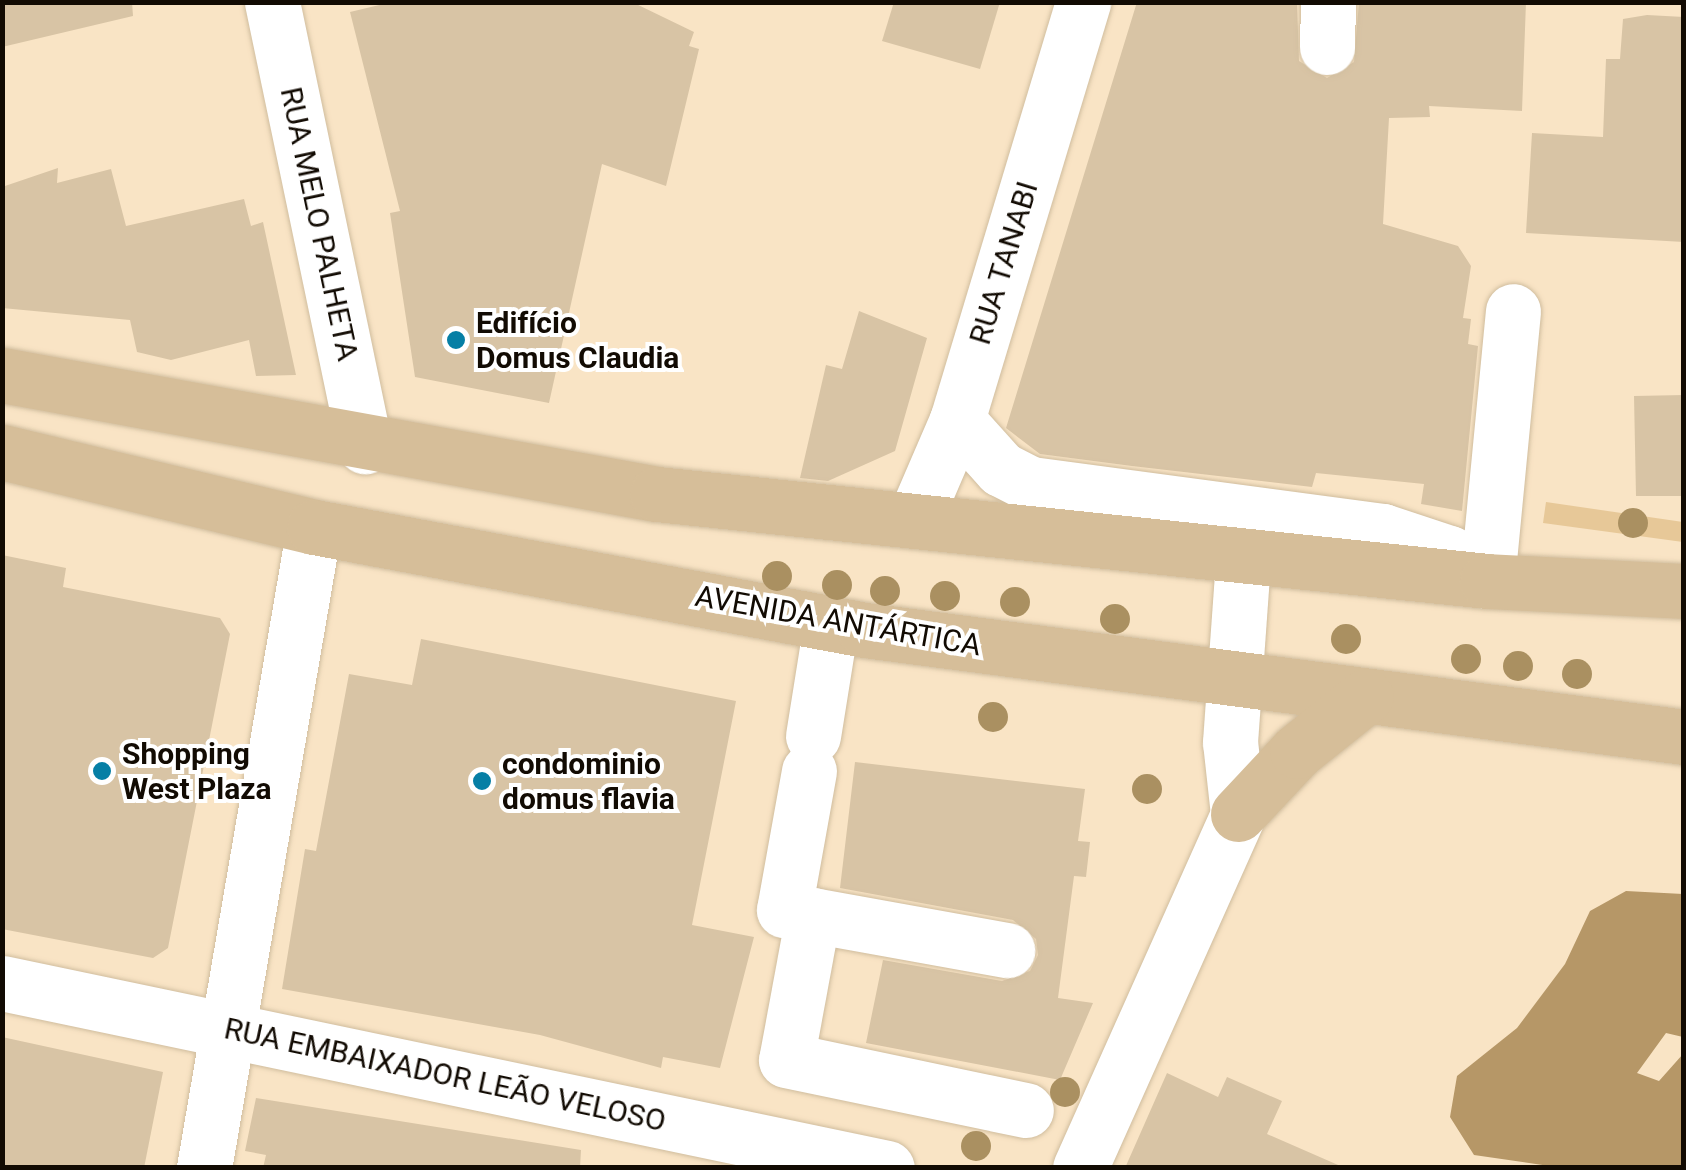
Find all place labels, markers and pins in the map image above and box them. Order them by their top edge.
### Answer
place label: Edifício Domus Claudia [476,305,679,376]
marker: Edifício Domus Claudia [445,329,467,351]
place label: Shopping West Plaza [122,736,272,806]
place label: condominio domus flavia [502,746,675,816]
marker: Shopping West Plaza [91,760,113,782]
marker: condominio domus flavia [471,770,493,792]

